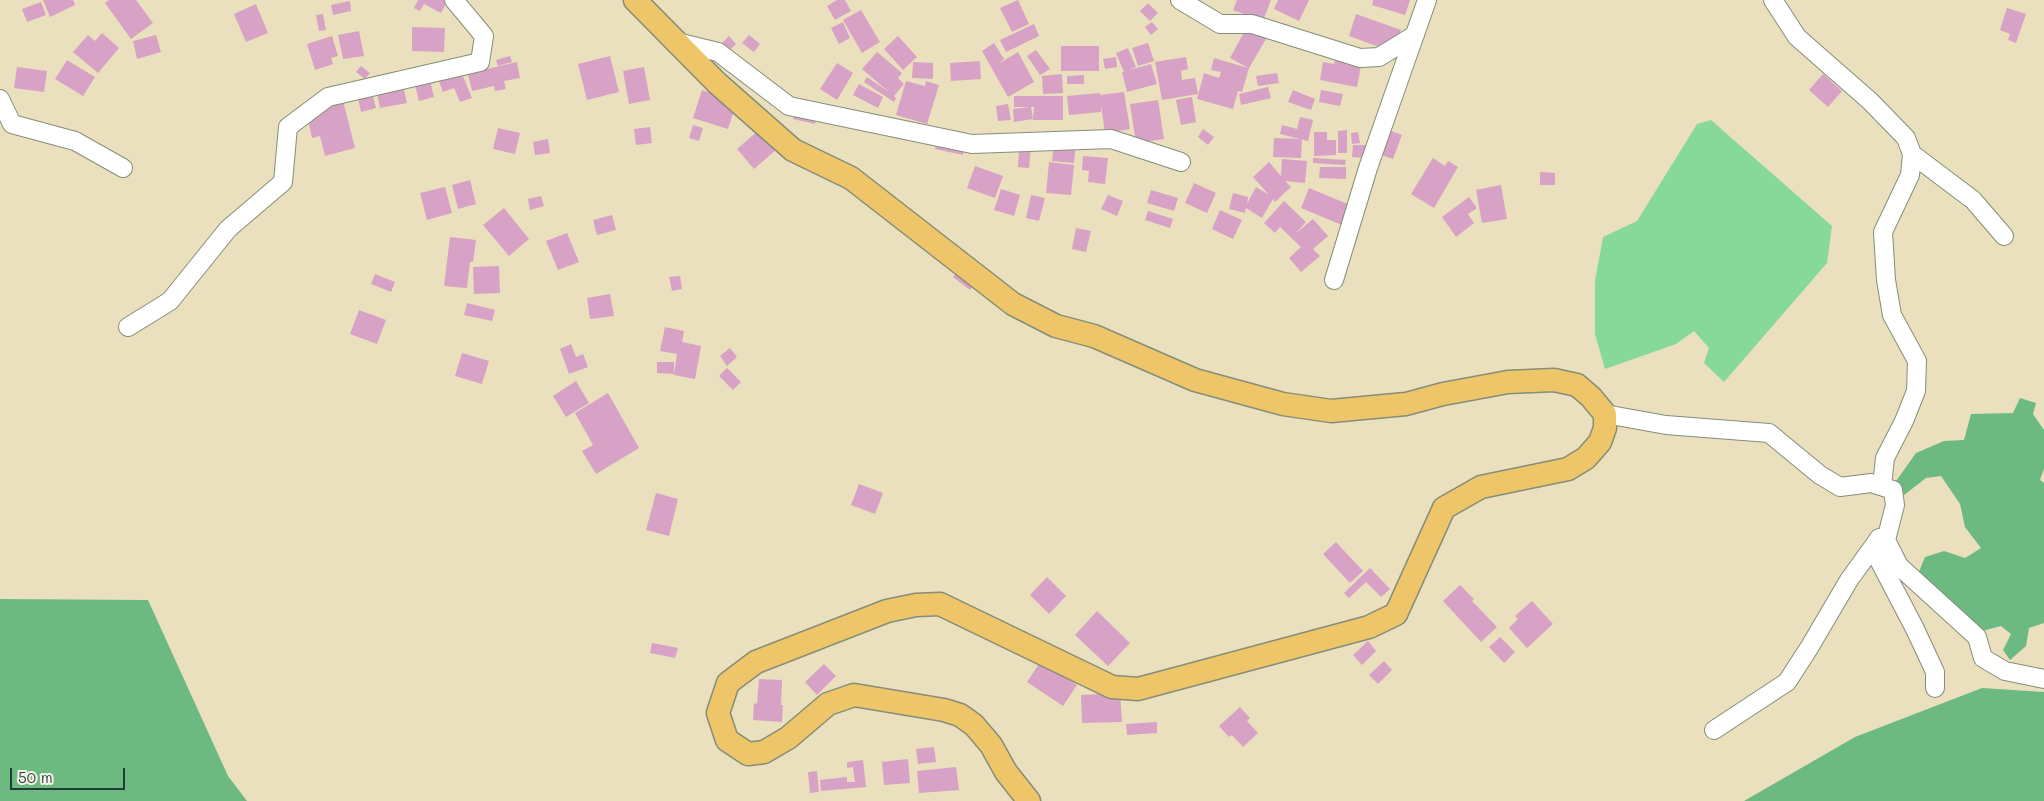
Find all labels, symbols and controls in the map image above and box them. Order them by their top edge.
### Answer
scale bar [12,758,128,790]
text: 50 m [18,767,53,787]

